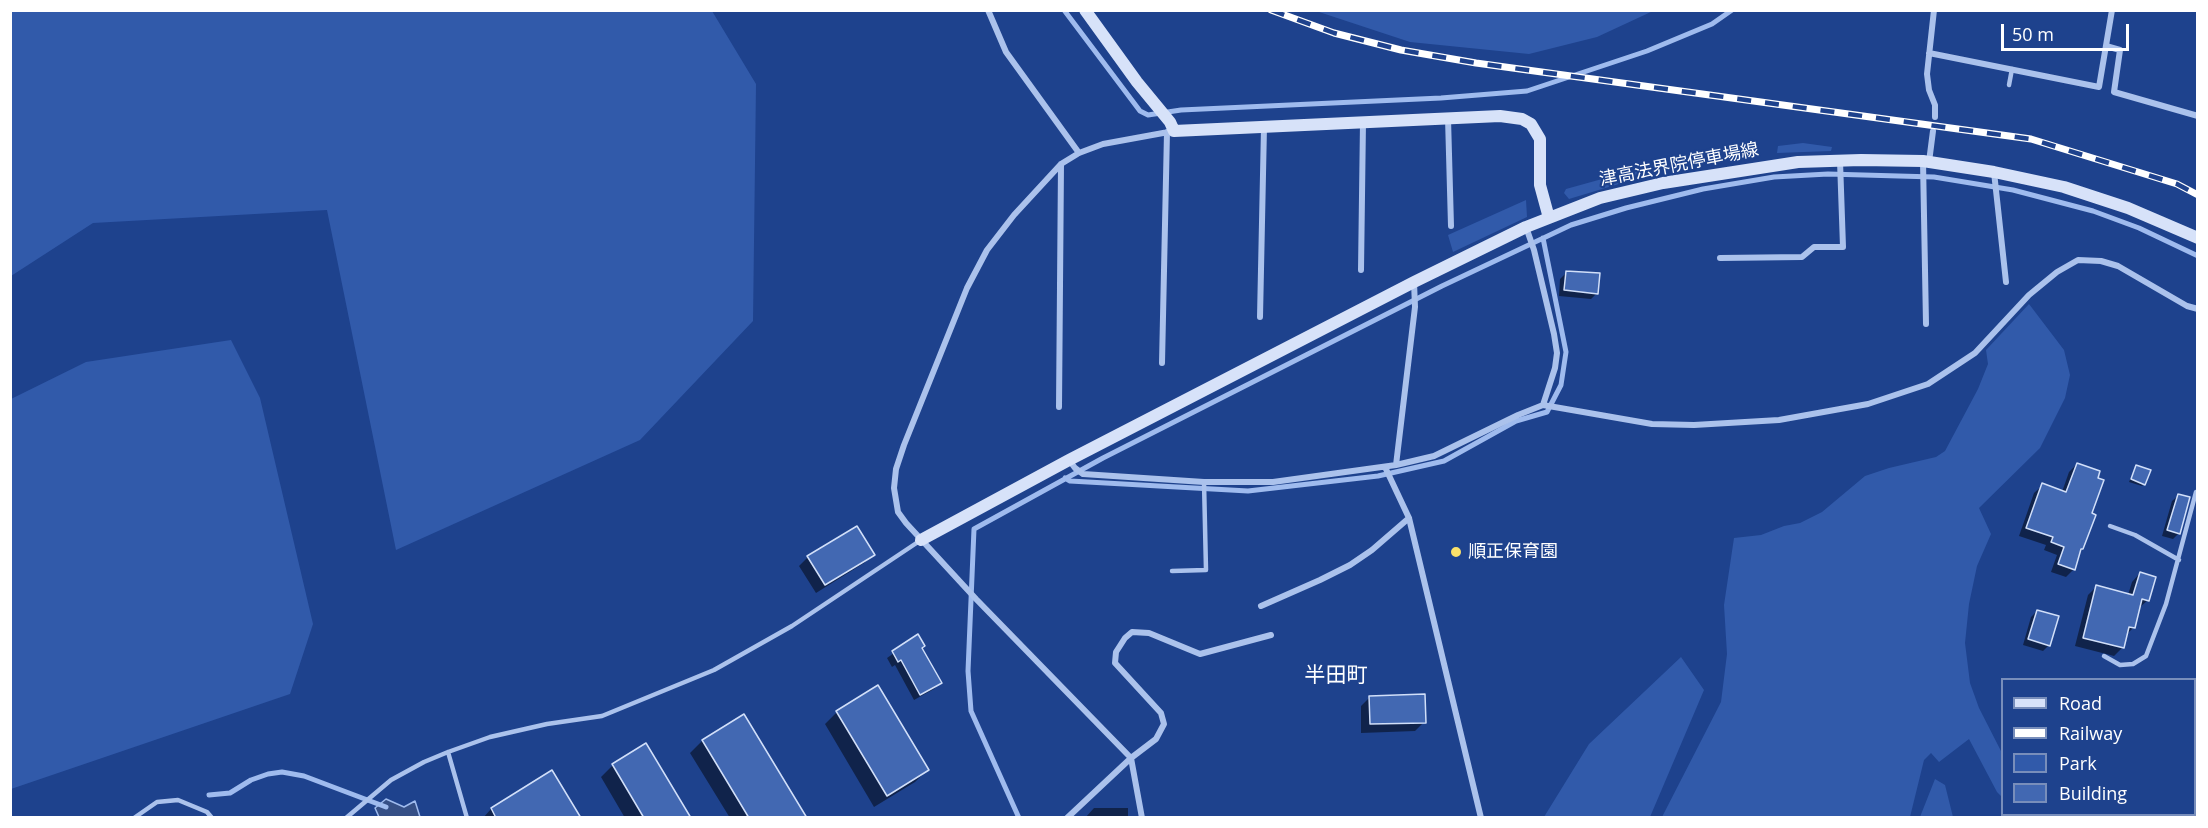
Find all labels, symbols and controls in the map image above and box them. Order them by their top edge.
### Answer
scale bar [2004,12,2132,50]
text: 50 m [2012,22,2054,46]
street label: 津高法界院停車場線 [1597,139,1761,191]
place label: 順正保育園 [1468,541,1558,563]
marker: 順正保育園 [1449,545,1463,559]
district label: 半田町 [1305,663,1367,689]
legend [2001,678,2196,816]
text: Road [2059,691,2102,715]
text: Railway [2059,721,2122,745]
text: Park [2059,751,2097,775]
text: Building [2059,781,2127,805]

